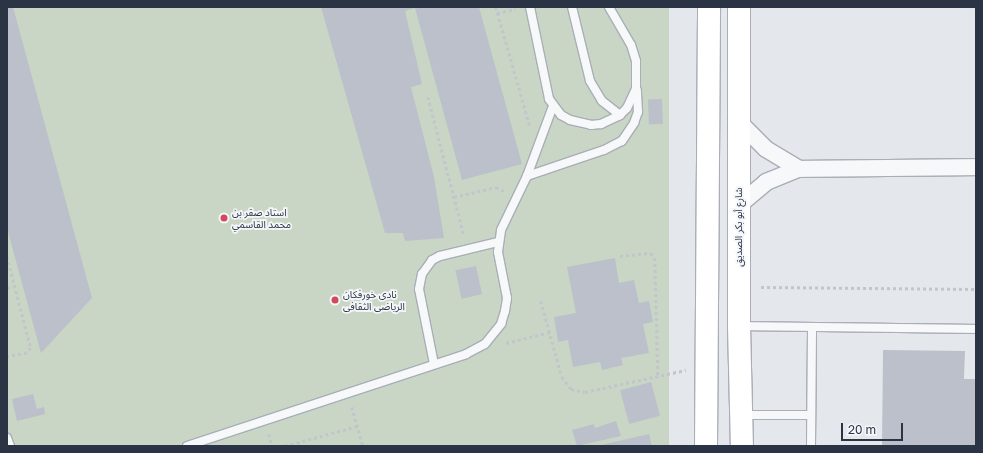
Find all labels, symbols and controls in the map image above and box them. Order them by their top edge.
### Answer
street label: شارع أبو بكر الصديق [733,187,745,267]
place label: استاد صقر بن محمد القاسمي [232,206,291,230]
marker: استاد صقر بن محمد القاسمي [219,213,229,223]
place label: نادى خورفكان الرياضى الثقافى [343,288,405,312]
marker: نادى خورفكان الرياضى الثقافى [330,295,340,305]
scale bar [843,415,905,441]
text: 20 m [848,422,876,437]

